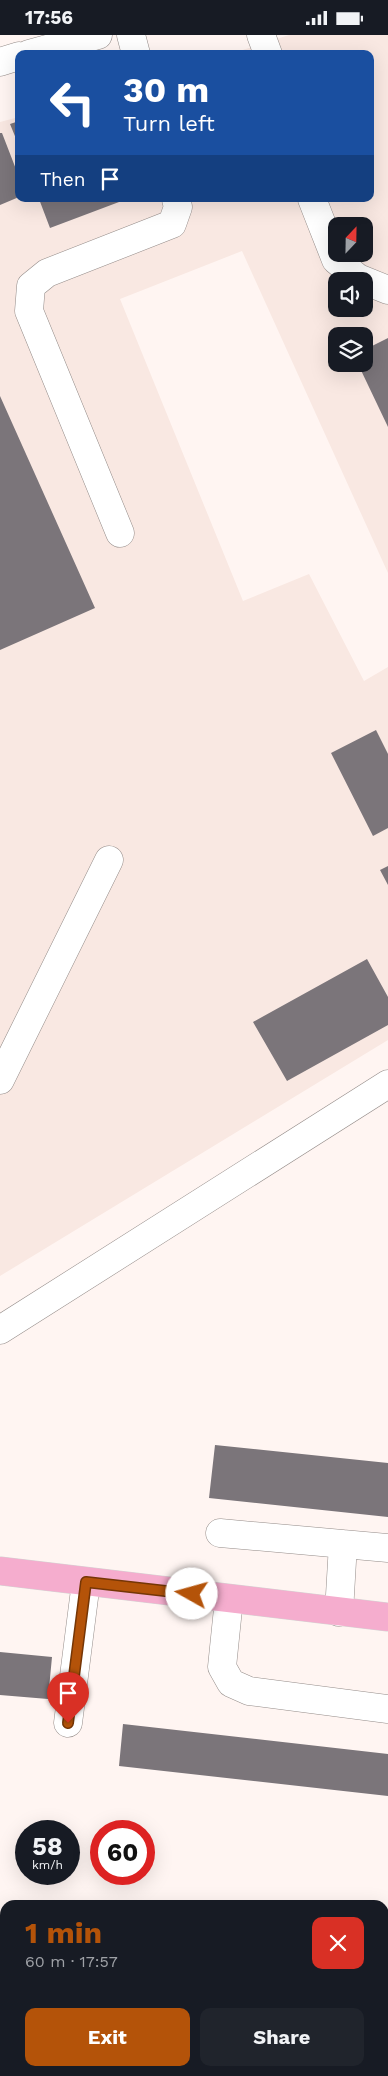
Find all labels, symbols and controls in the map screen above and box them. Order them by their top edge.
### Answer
text: 17:56 [25,6,73,29]
text: 30 m [123,69,209,111]
icon: left [40,70,105,135]
text: Turn left [123,111,215,136]
icon: arrive [96,165,124,193]
text: Then [40,168,86,191]
north arrow [328,217,372,263]
map controls [328,217,373,372]
button: sound [328,272,373,317]
button: layers [328,327,373,372]
position arrow [165,1567,217,1619]
pin [47,1672,89,1723]
icon: arrive [54,1679,82,1707]
speed limit sign: 60 [90,1820,155,1885]
text: 58 [32,1832,63,1861]
text: km/h [32,1858,63,1872]
text: 1 min [25,1915,102,1950]
button: close [312,1917,364,1969]
text: 60 m · 17:57 [25,1952,118,1971]
button: Exit [25,2008,190,2066]
button: Share [200,2008,364,2066]

